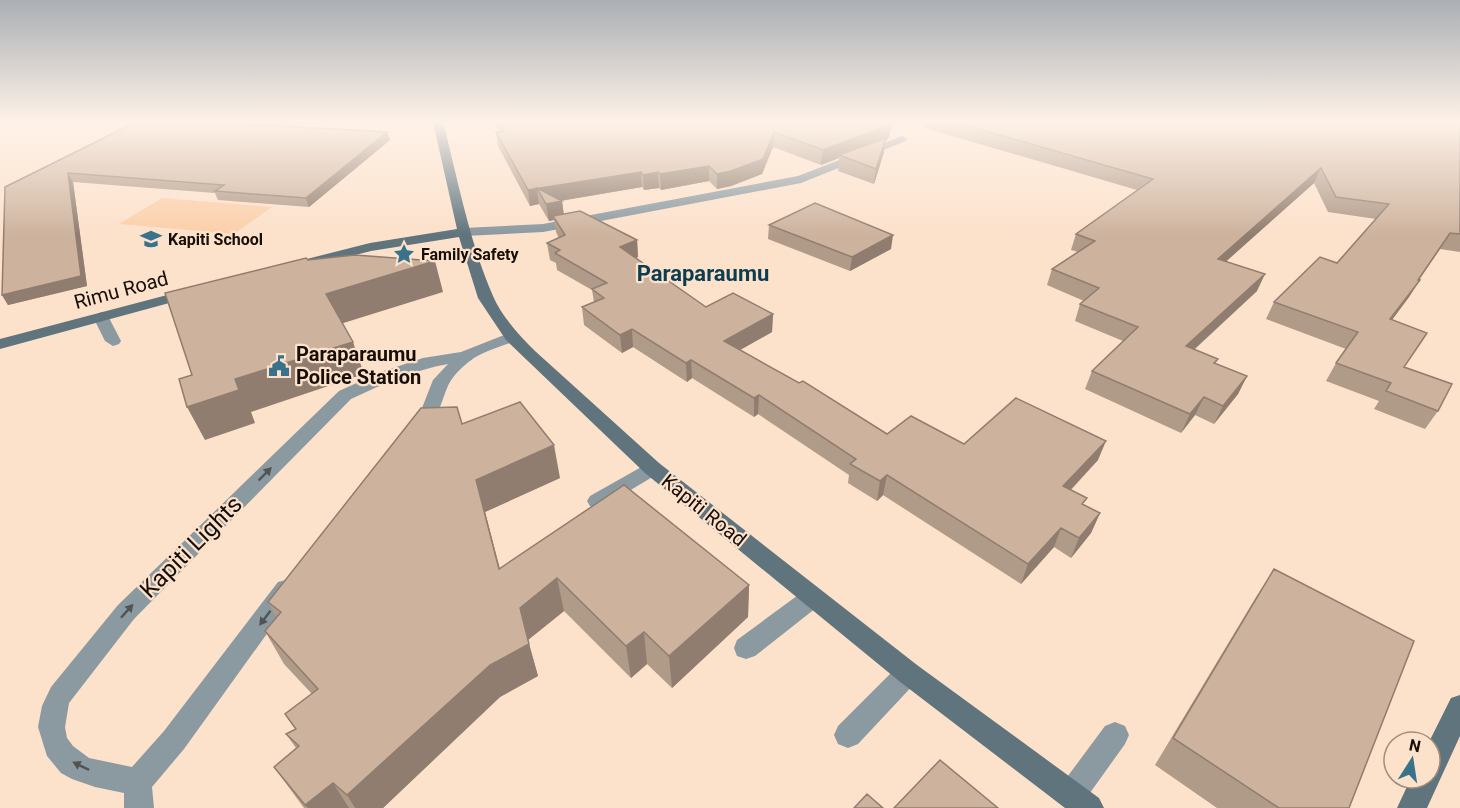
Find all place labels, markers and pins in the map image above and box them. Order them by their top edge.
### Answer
school or university icon: Kapiti School [139,227,163,251]
place label: Kapiti School [168,230,263,249]
place icon: Family Safety [392,242,416,266]
place label: Family Safety [421,245,519,264]
place label: Paraparaumu Police Station [296,342,421,389]
public building icon: Paraparaumu Police Station [267,354,291,378]

